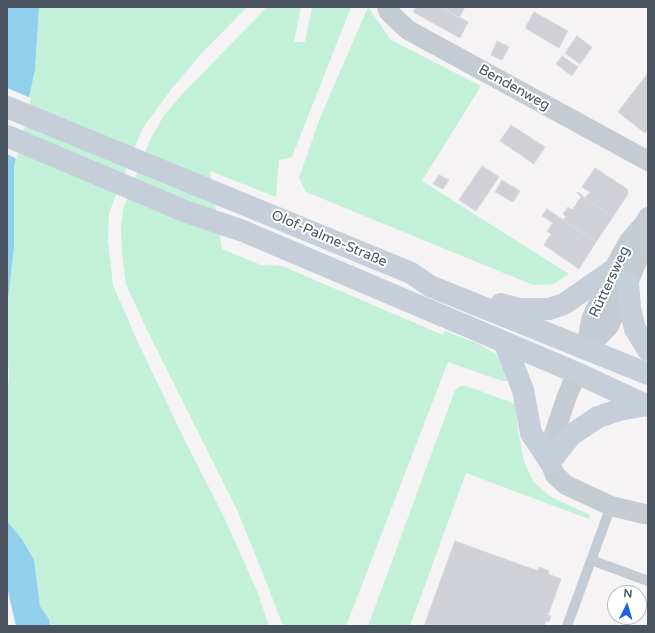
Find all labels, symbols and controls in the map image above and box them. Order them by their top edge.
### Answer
street label: Bendenweg [475,62,553,114]
street label: Olof-Palme-Straße [269,207,389,271]
street label: Rüttersweg [586,244,634,320]
north arrow [607,585,647,625]
text: N [623,587,633,600]

